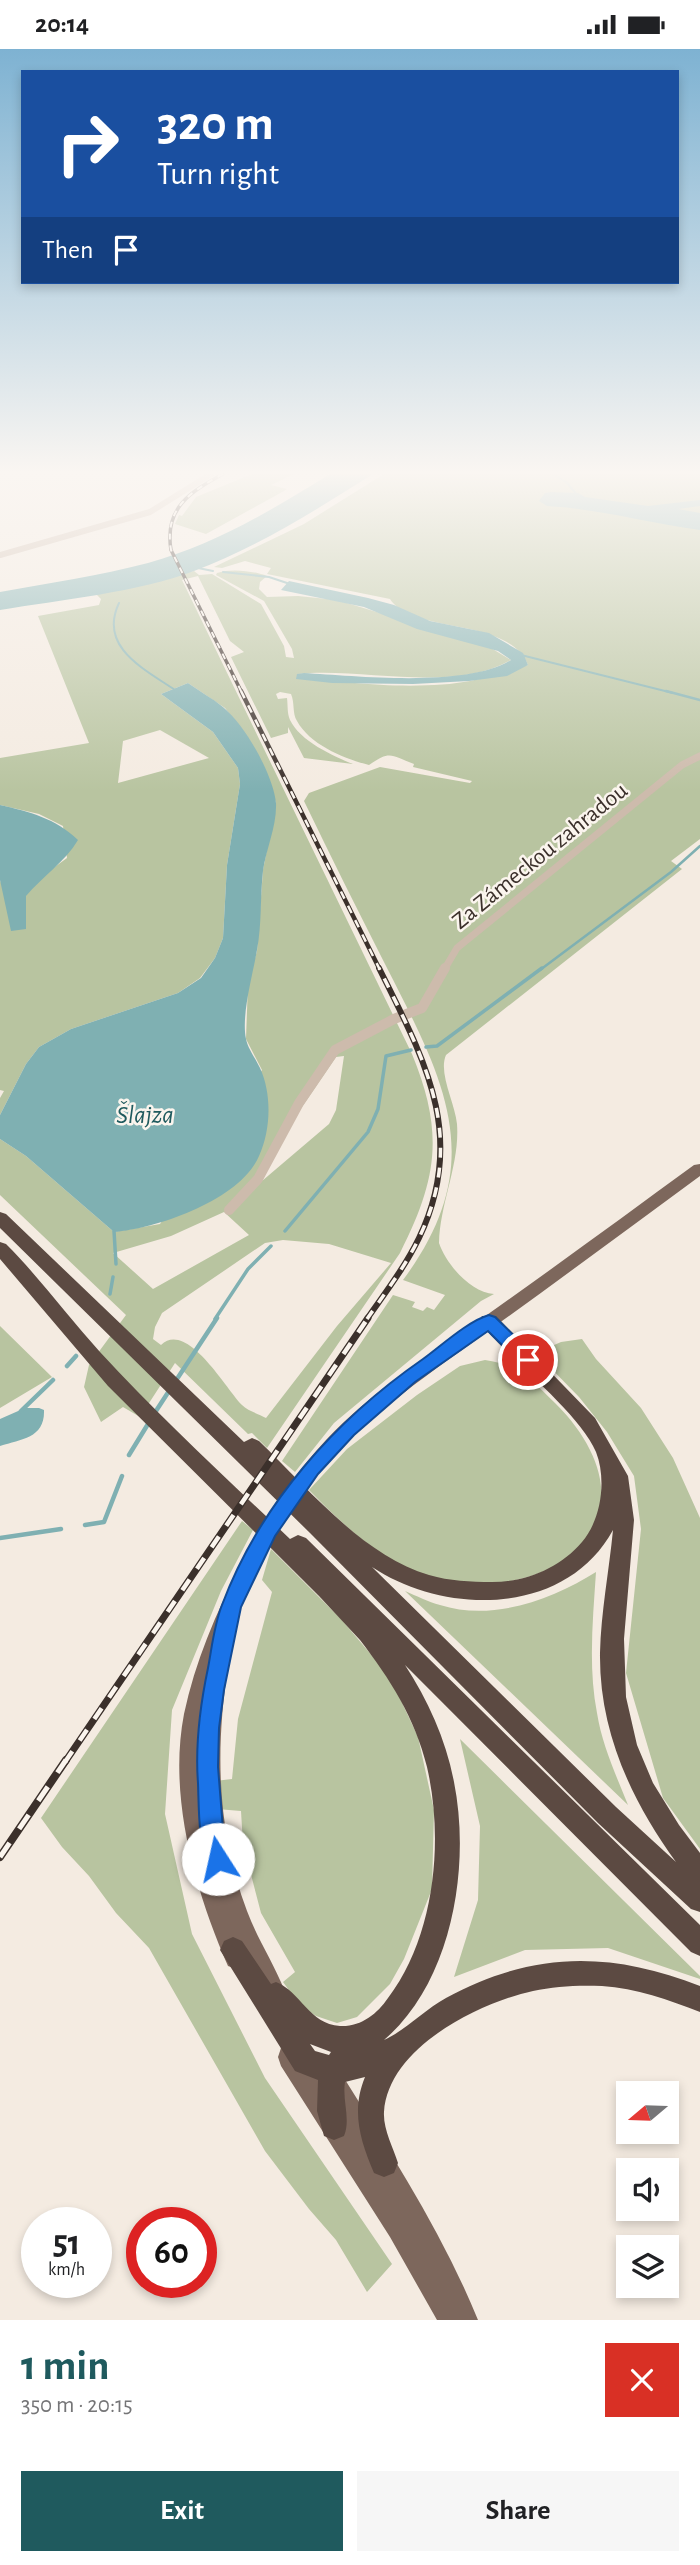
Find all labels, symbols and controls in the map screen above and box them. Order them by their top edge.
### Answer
text: 20:14 [35,11,89,37]
icon: right [42,98,133,189]
text: 320 m [157,100,274,149]
text: Turn right [157,158,279,190]
icon: arrive [107,231,145,269]
text: Then [42,237,93,263]
street label: Za Zámeckou zahradou [448,778,632,934]
water label: Šlajza [116,1101,174,1128]
pin [498,1330,558,1390]
icon: arrive [509,1341,547,1379]
position arrow [181,1822,255,1896]
north arrow [616,2081,679,2144]
map controls [616,2081,679,2298]
button: sound [616,2158,679,2221]
speed limit sign: 60 [126,2207,217,2298]
text: 51 [53,2226,80,2261]
button: layers [616,2235,679,2298]
text: km/h [48,2261,85,2279]
button: close [605,2343,679,2417]
text: 1 min [21,2345,110,2387]
text: 350 m · 20:15 [21,2394,133,2417]
button: Exit [21,2471,343,2551]
button: Share [357,2471,679,2551]

